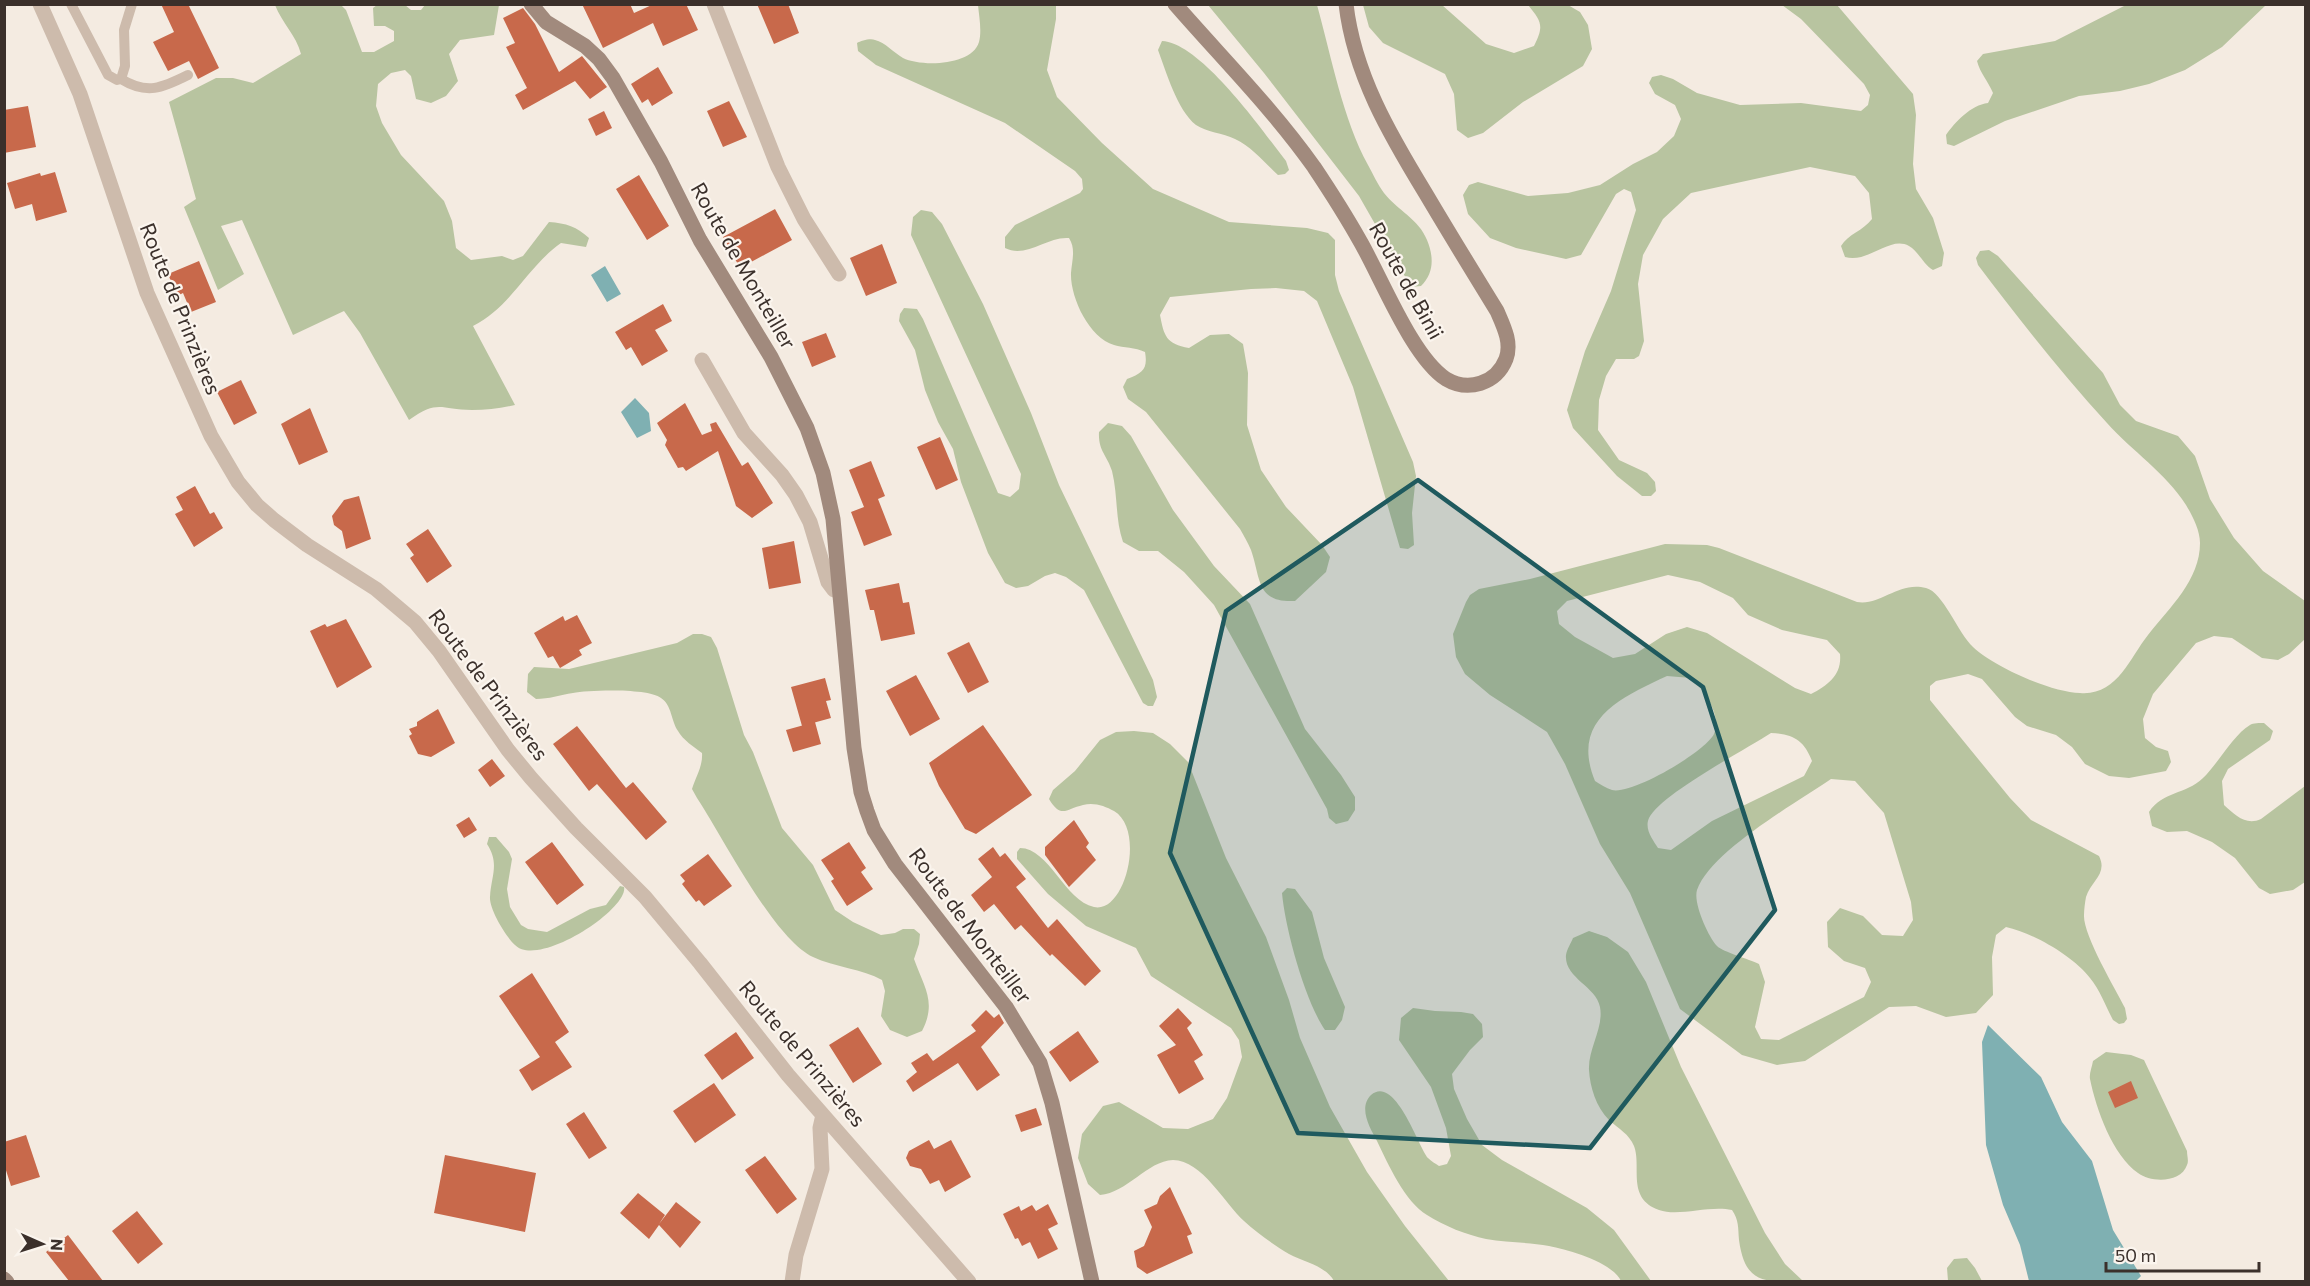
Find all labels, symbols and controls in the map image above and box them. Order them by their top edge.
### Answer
street label: Route de Monteiller [686,178,802,353]
street label: Route de Binii [1365,217,1450,343]
street label: Route de Prinzières [136,219,227,398]
street label: Route de Prinzières [424,603,554,765]
street label: Route de Monteiller [905,842,1038,1008]
street label: Route de Prinzières [735,975,872,1131]
north arrow [12,1214,72,1274]
scale bar [2106,1235,2259,1273]
text: N [48,1238,67,1251]
text: 50 m [2115,1244,2156,1266]

